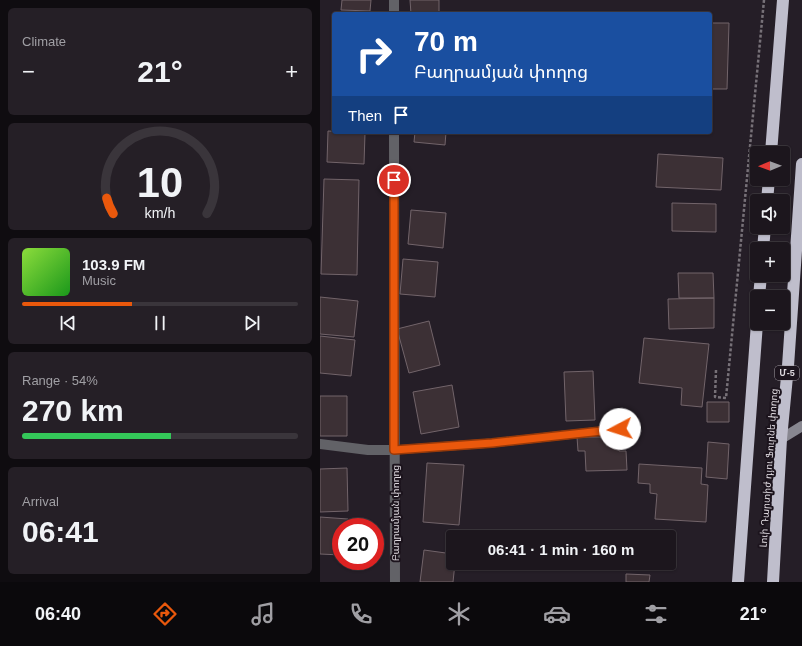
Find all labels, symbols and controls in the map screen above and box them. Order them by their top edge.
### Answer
text: 70 m [414,26,478,57]
icon: right [348,28,400,80]
text: Climate [22,34,66,49]
text: 21° [137,55,183,88]
text: − [22,59,35,84]
text: + [285,59,298,84]
text: Բաղրամյան փողոց [414,62,588,82]
icon: arrive [390,104,412,126]
text: Then [348,107,382,124]
north arrow [750,146,790,186]
map controls [750,146,790,330]
text: 10 [137,159,183,206]
pin [377,163,411,197]
icon: arrive [383,169,405,191]
button: sound [750,194,790,234]
text: km/h [145,205,176,221]
button: + [750,242,790,282]
text: 103.9 FM [82,256,145,273]
text: Music [82,273,116,288]
button: − [750,290,790,330]
icon: previous [57,312,79,334]
icon: pause [149,312,171,334]
icon: next [241,312,263,334]
road number: Մ-5 [775,366,799,380]
text: Range · 54% [22,373,98,388]
street label: Լուի Դարտիժ դյու Ֆուրնե փողոց [757,388,780,548]
text: 270 km [22,394,124,427]
position arrow [599,408,641,450]
street label: Բաղրամյան փողոց [390,465,401,561]
text: Arrival [22,494,59,509]
text: 06:41 [22,515,99,548]
speed limit sign: 20 [332,518,384,570]
text: 06:41 · 1 min · 160 m [488,541,634,558]
icon: directions [151,600,179,628]
icon: music [249,600,277,628]
icon: phone [347,600,375,628]
icon: climate [445,600,473,628]
icon: car [543,600,571,628]
icon: filters [642,600,670,628]
text: 06:40 [35,604,81,624]
text: 21° [740,604,767,624]

